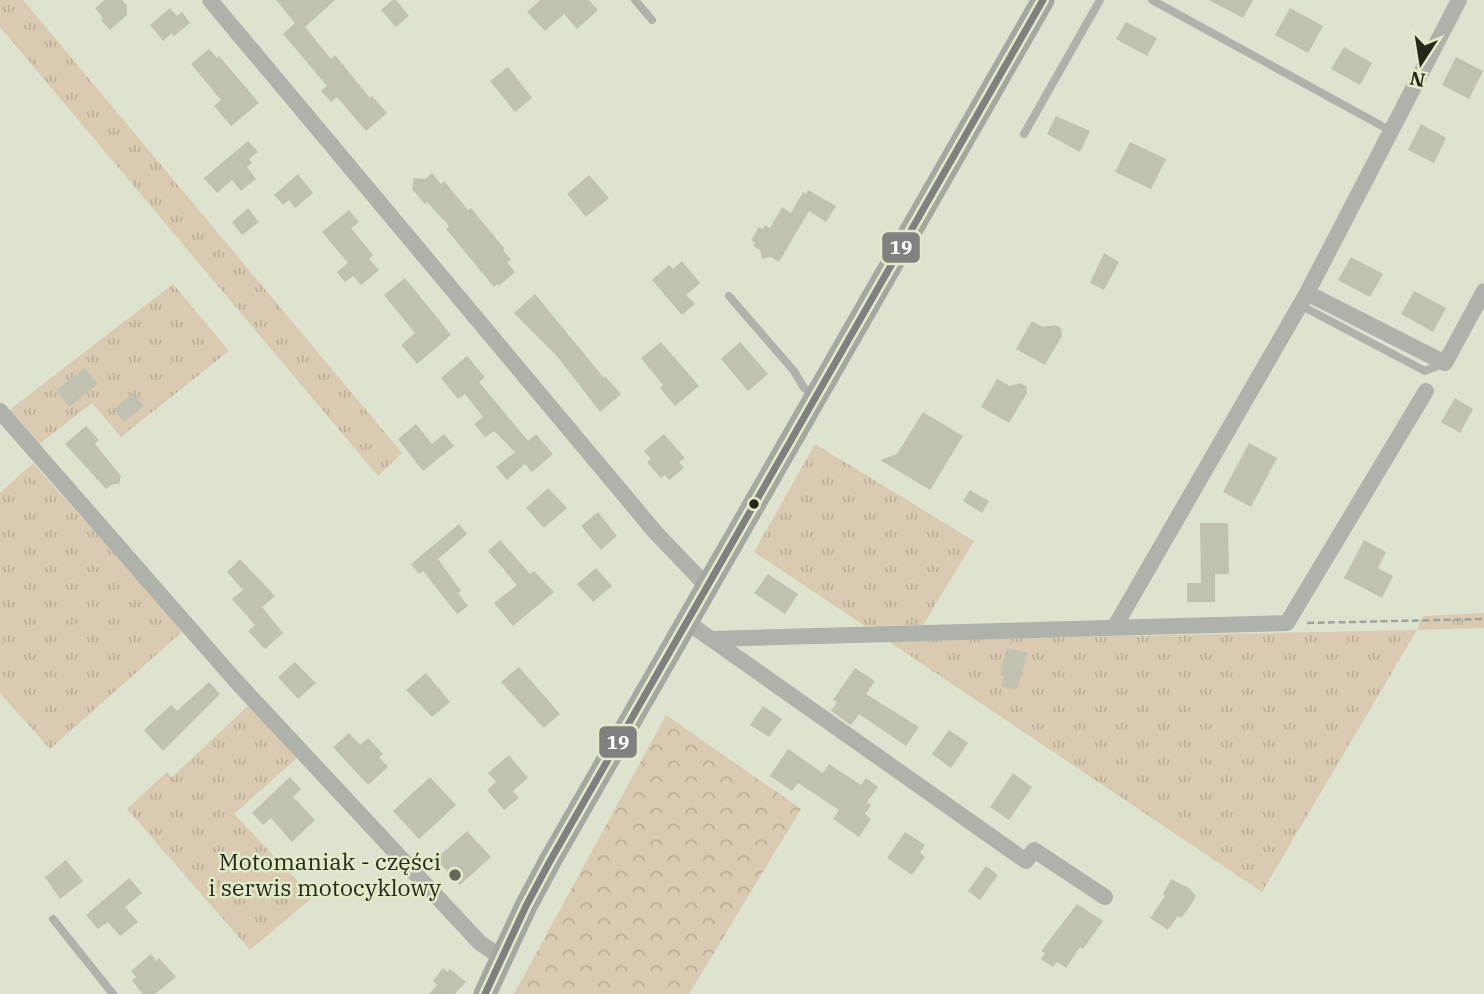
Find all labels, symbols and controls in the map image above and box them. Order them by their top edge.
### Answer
north arrow [1386,28,1456,98]
text: N [1408,66,1427,93]
line badge: 19 [881,231,921,264]
text: 19 [890,235,912,259]
unlabelled marker [747,497,761,511]
line badge: 19 [598,725,638,759]
text: 19 [607,730,629,754]
place label: Motomaniak - części i serwis motocyklowy [208,846,442,902]
marker: Motomaniak - części i serwis motocyklowy [447,867,463,883]

